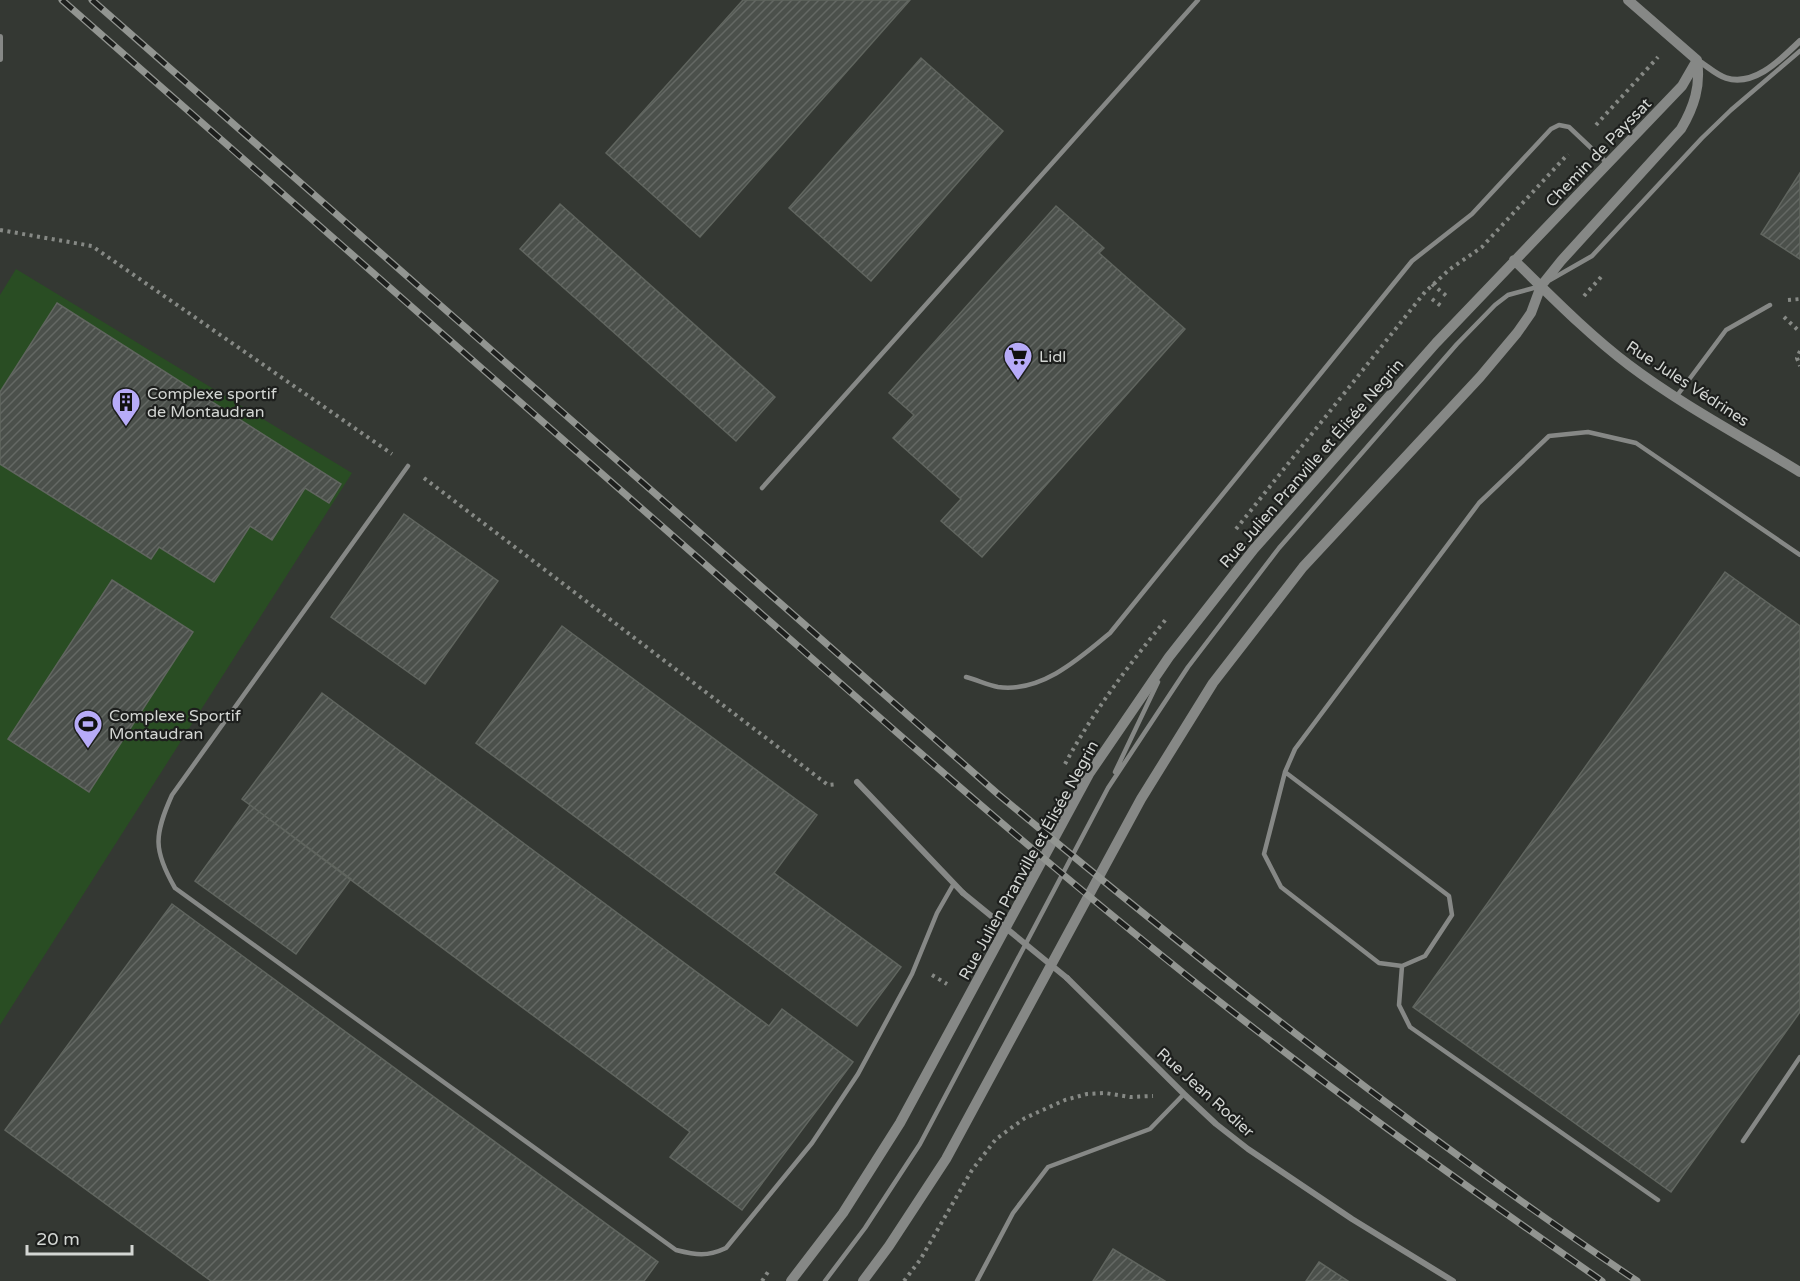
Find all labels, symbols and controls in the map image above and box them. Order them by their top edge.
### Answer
street label: Chemin de Payssat [1542,94,1656,211]
street label: Rue Jules Védrines [1622,337,1753,431]
supermarket icon: Lidl [1002,340,1034,382]
place label: Lidl [1039,347,1066,367]
street label: Rue Julien Pranville et Élisée Negrin [1215,355,1408,572]
place label: Complexe sportif de Montaudran [147,384,278,422]
building icon: Complexe sportif de Montaudran [110,386,142,428]
place label: Complexe Sportif Montaudran [109,706,242,744]
sports icon: Complexe Sportif Montaudran [72,708,104,750]
street label: Rue Julien Pranville et Élisée Negrin [955,737,1103,984]
street label: Rue Jean Rodier [1153,1044,1259,1142]
scale bar [27,1218,132,1256]
text: 20 m [36,1228,80,1250]

